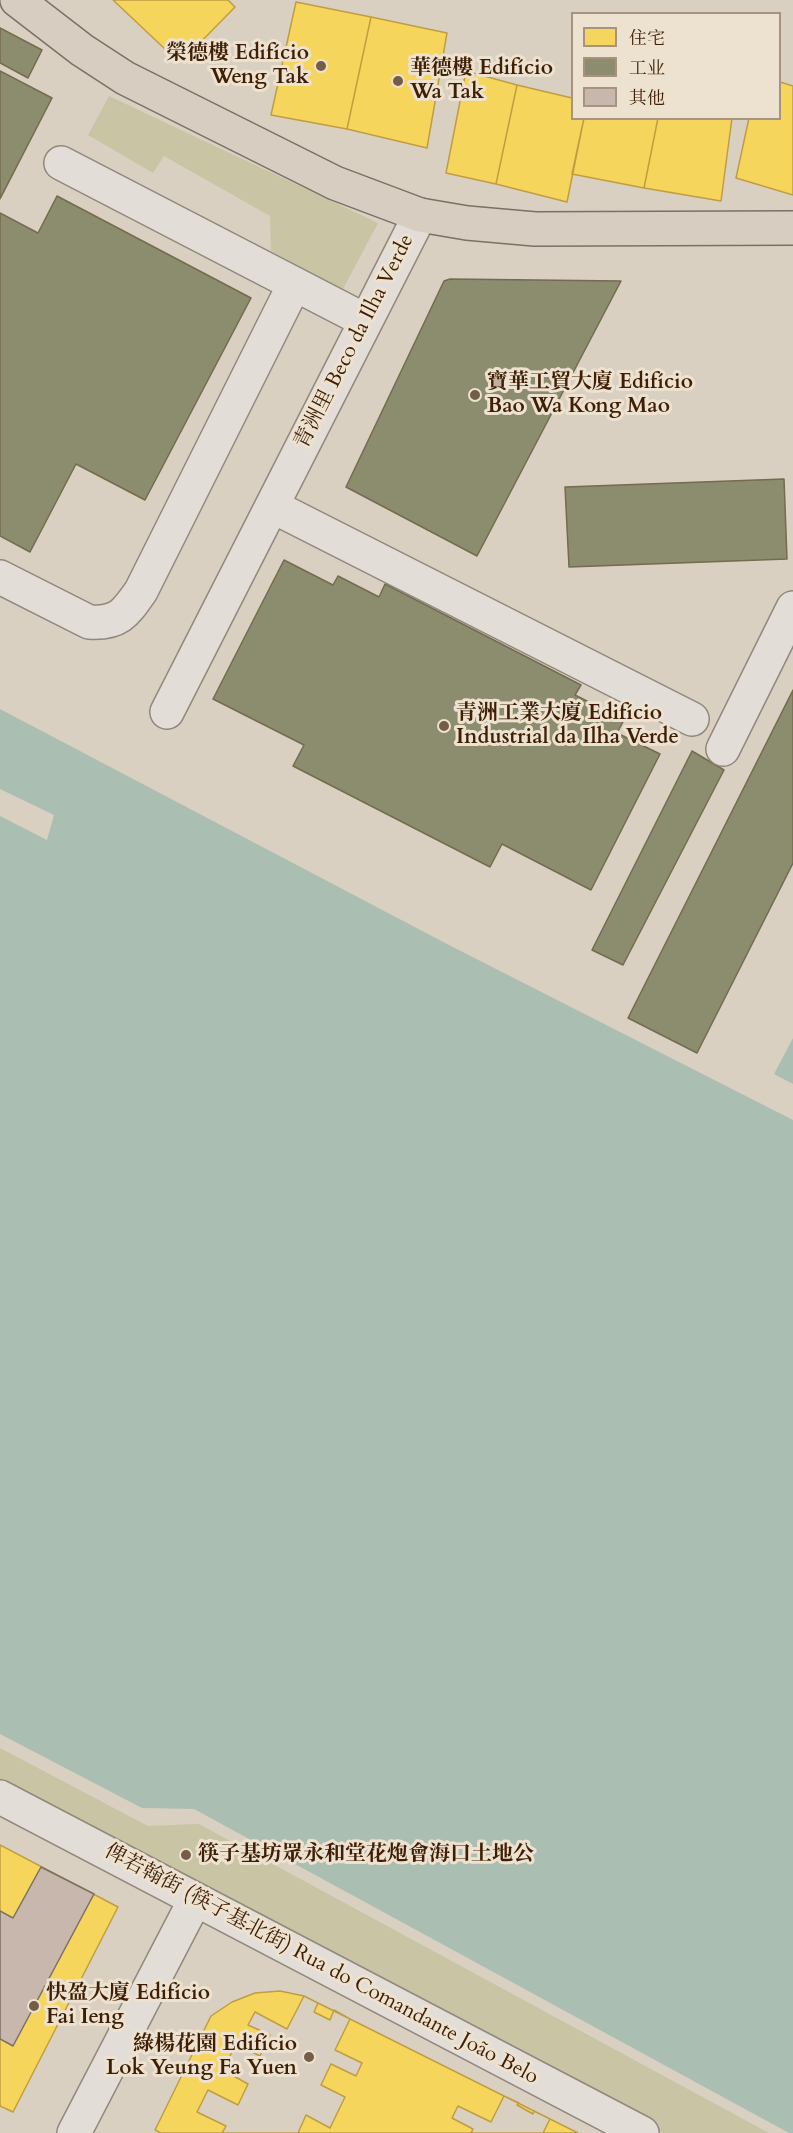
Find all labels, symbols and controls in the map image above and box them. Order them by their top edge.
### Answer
legend [571,12,781,120]
text: 住宅 [629,26,665,51]
place label: 榮德樓 Edifício Weng Tak [166,41,309,91]
place label: 華德樓 Edifício Wa Tak [410,56,553,106]
text: 工业 [629,56,665,81]
marker: 榮德樓 Edifício Weng Tak [314,59,328,73]
marker: 華德樓 Edifício Wa Tak [391,74,405,88]
text: 其他 [629,86,665,111]
street label: 青洲里 Beco da Ilha Verde [290,231,420,453]
place label: 寶華工貿大廈 Edifício Bao Wa Kong Mao [487,370,693,420]
marker: 寶華工貿大廈 Edifício Bao Wa Kong Mao [468,388,482,402]
place label: 青洲工業大廈 Edifício Industrial da Ilha Verde [456,701,679,751]
marker: 青洲工業大廈 Edifício Industrial da Ilha Verde [437,719,451,733]
street label: 俾若翰街 (筷子基北街) Rua do Comandante João Belo [100,1839,542,2091]
place label: 筷子基坊眾永和堂花炮會海口土地公 [198,1842,534,1868]
marker: 筷子基坊眾永和堂花炮會海口土地公 [179,1848,193,1862]
place label: 快盈大廈 Edifício Fai Ieng [46,1981,210,2031]
marker: 快盈大廈 Edifício Fai Ieng [27,1999,41,2013]
place label: 綠楊花園 Edifício Lok Yeung Fa Yuen [106,2032,297,2082]
marker: 綠楊花園 Edifício Lok Yeung Fa Yuen [302,2050,316,2064]

